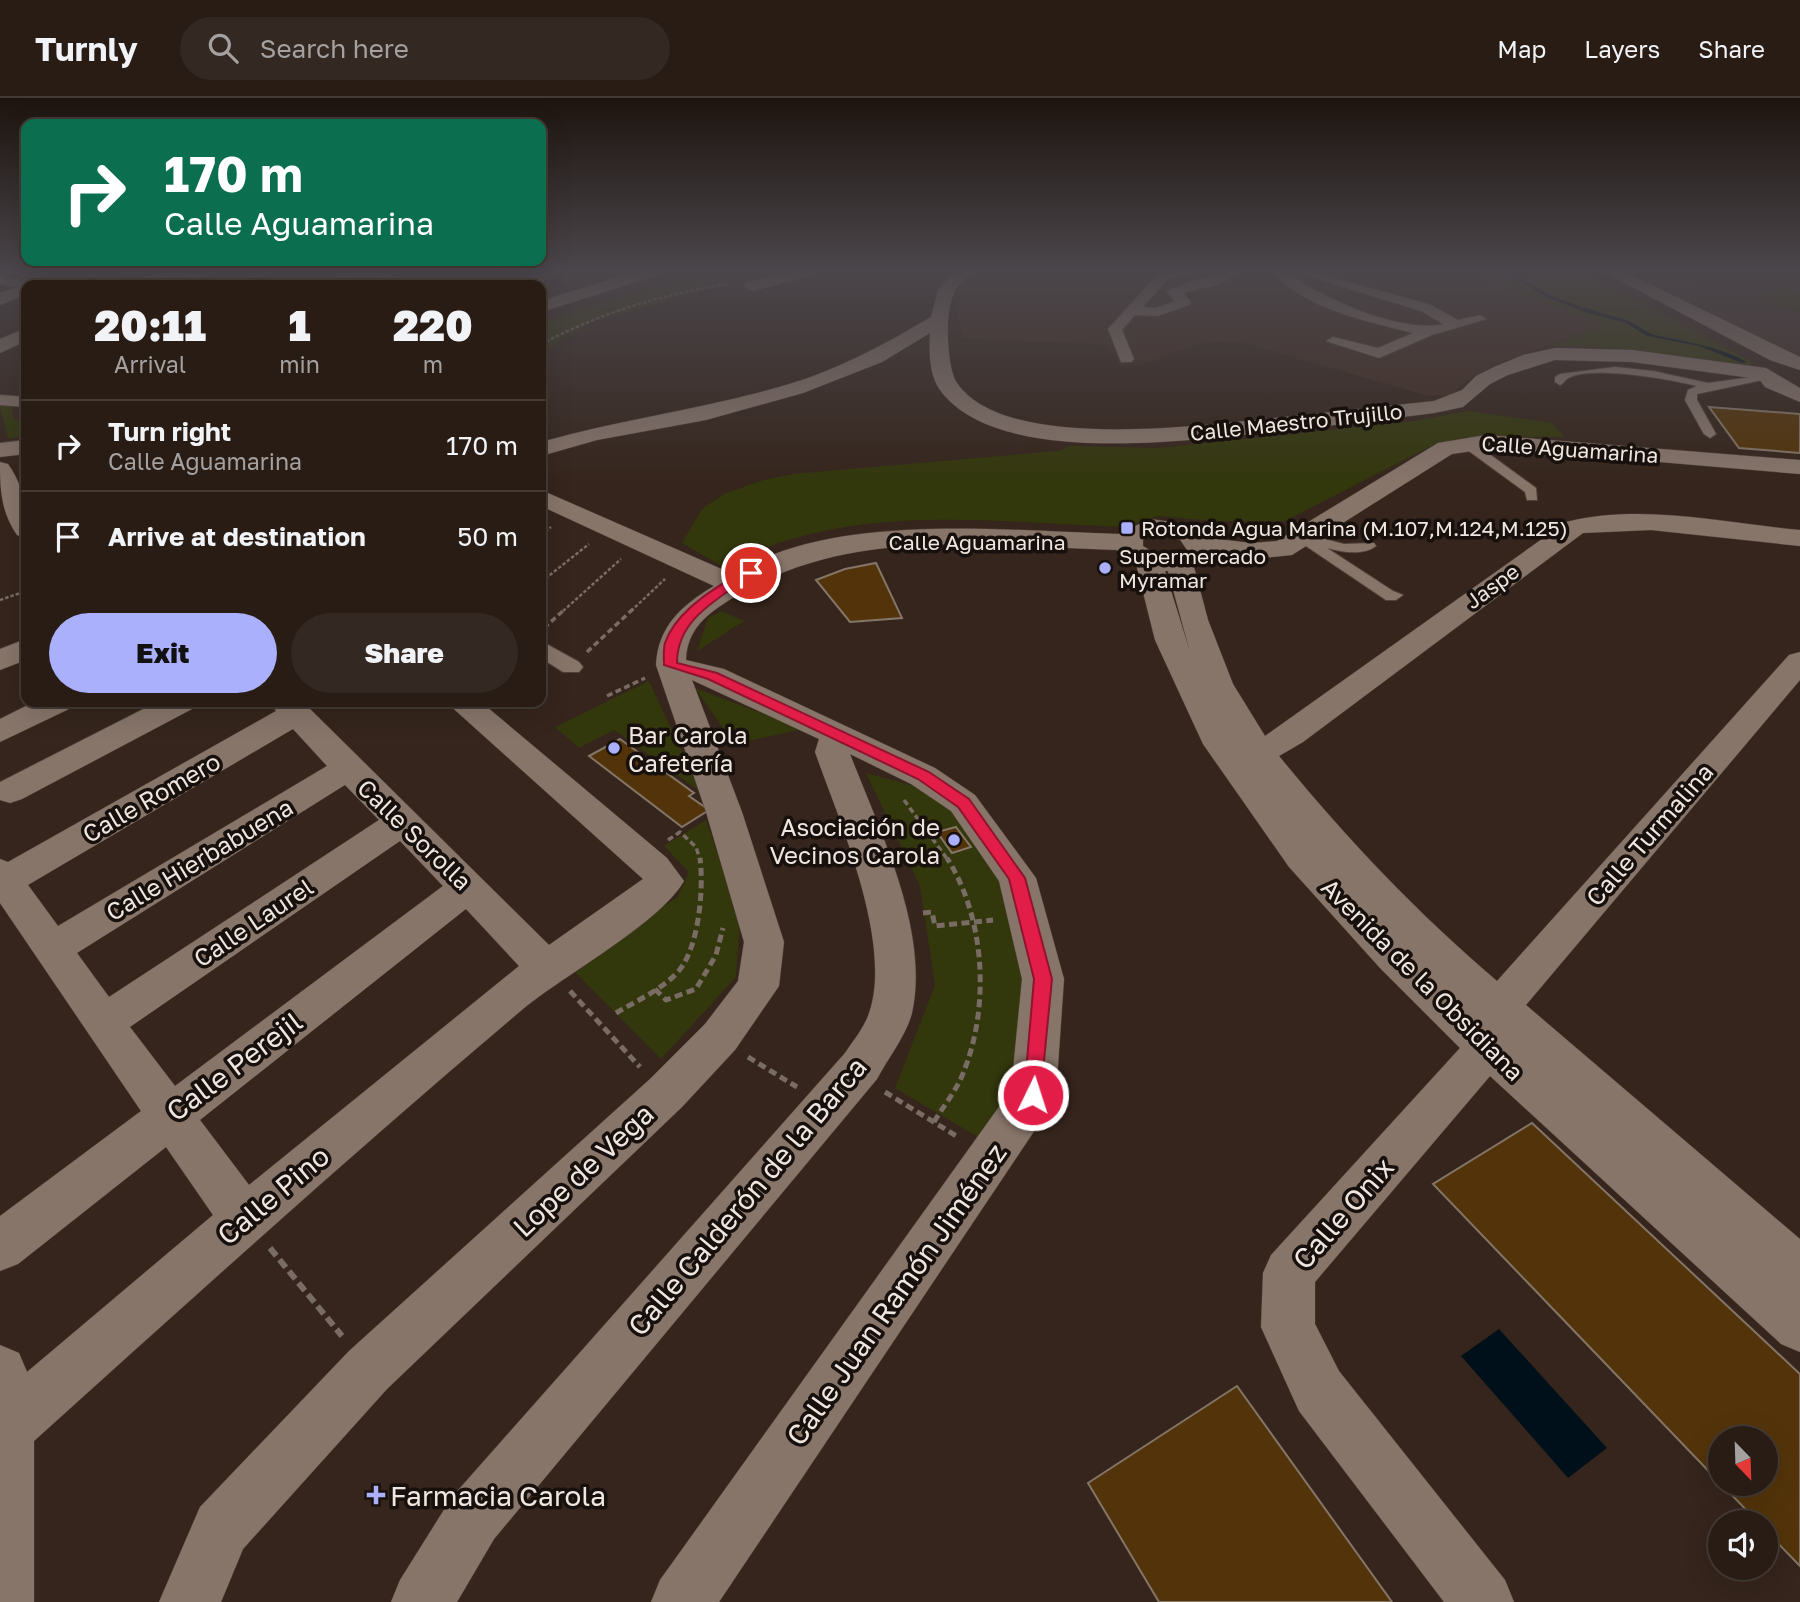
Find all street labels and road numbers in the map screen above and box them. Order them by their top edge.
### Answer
street label: Calle Maestro Trujillo [1189,398,1403,446]
street label: Calle Aguamarina [1481,430,1659,468]
street label: Calle Aguamarina [888,529,1066,555]
street label: Jaspe [1460,558,1524,614]
street label: Calle Romero [77,746,225,848]
street label: Calle Turmalina [1579,757,1719,911]
street label: Calle Sorolla [352,772,478,896]
street label: Calle Hierbabuena [100,792,298,926]
street label: Calle Laurel [188,871,318,973]
street label: Avenida de la Obsidiana [1316,872,1530,1086]
street label: Calle Perejil [160,1004,308,1128]
street label: Calle Calderón de la Barca [621,1050,873,1342]
street label: Lope de Vega [506,1097,660,1243]
street label: Calle Juan Ramón Jiménez [779,1137,1013,1451]
street label: Calle Pino [210,1139,336,1251]
street label: Calle Onix [1286,1151,1400,1275]

